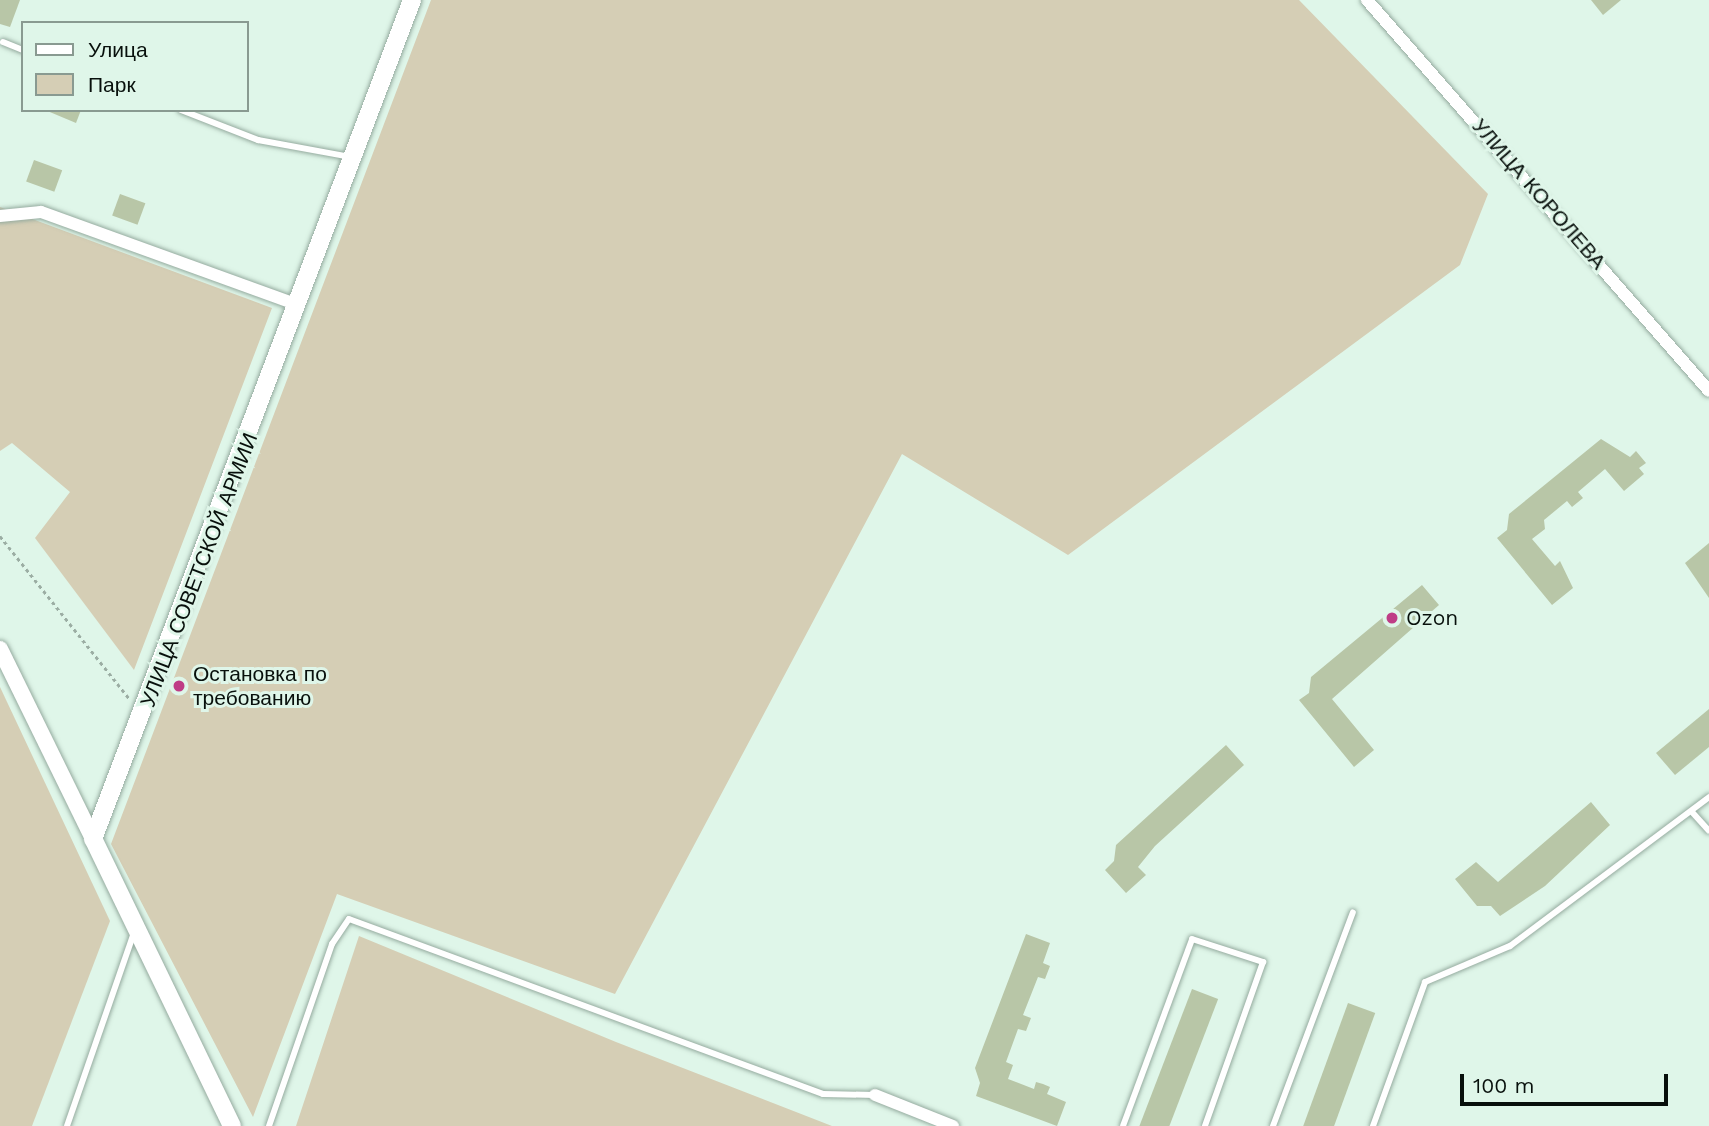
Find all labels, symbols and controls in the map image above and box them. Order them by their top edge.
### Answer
legend [21,21,248,112]
text: Улица [88,37,148,62]
text: Парк [88,72,136,97]
street label: УЛИЦА КОРОЛЕВА [1467,114,1611,274]
street label: УЛИЦА СОВЕТСКОЙ АРМИИ [135,430,263,710]
place label: Ozon [1406,605,1458,631]
marker: Ozon [1384,610,1400,626]
place label: Остановка по требованию [193,661,327,711]
marker: Остановка по требованию [171,678,187,694]
scale bar [1464,1060,1672,1104]
text: 100 m [1473,1073,1535,1098]

